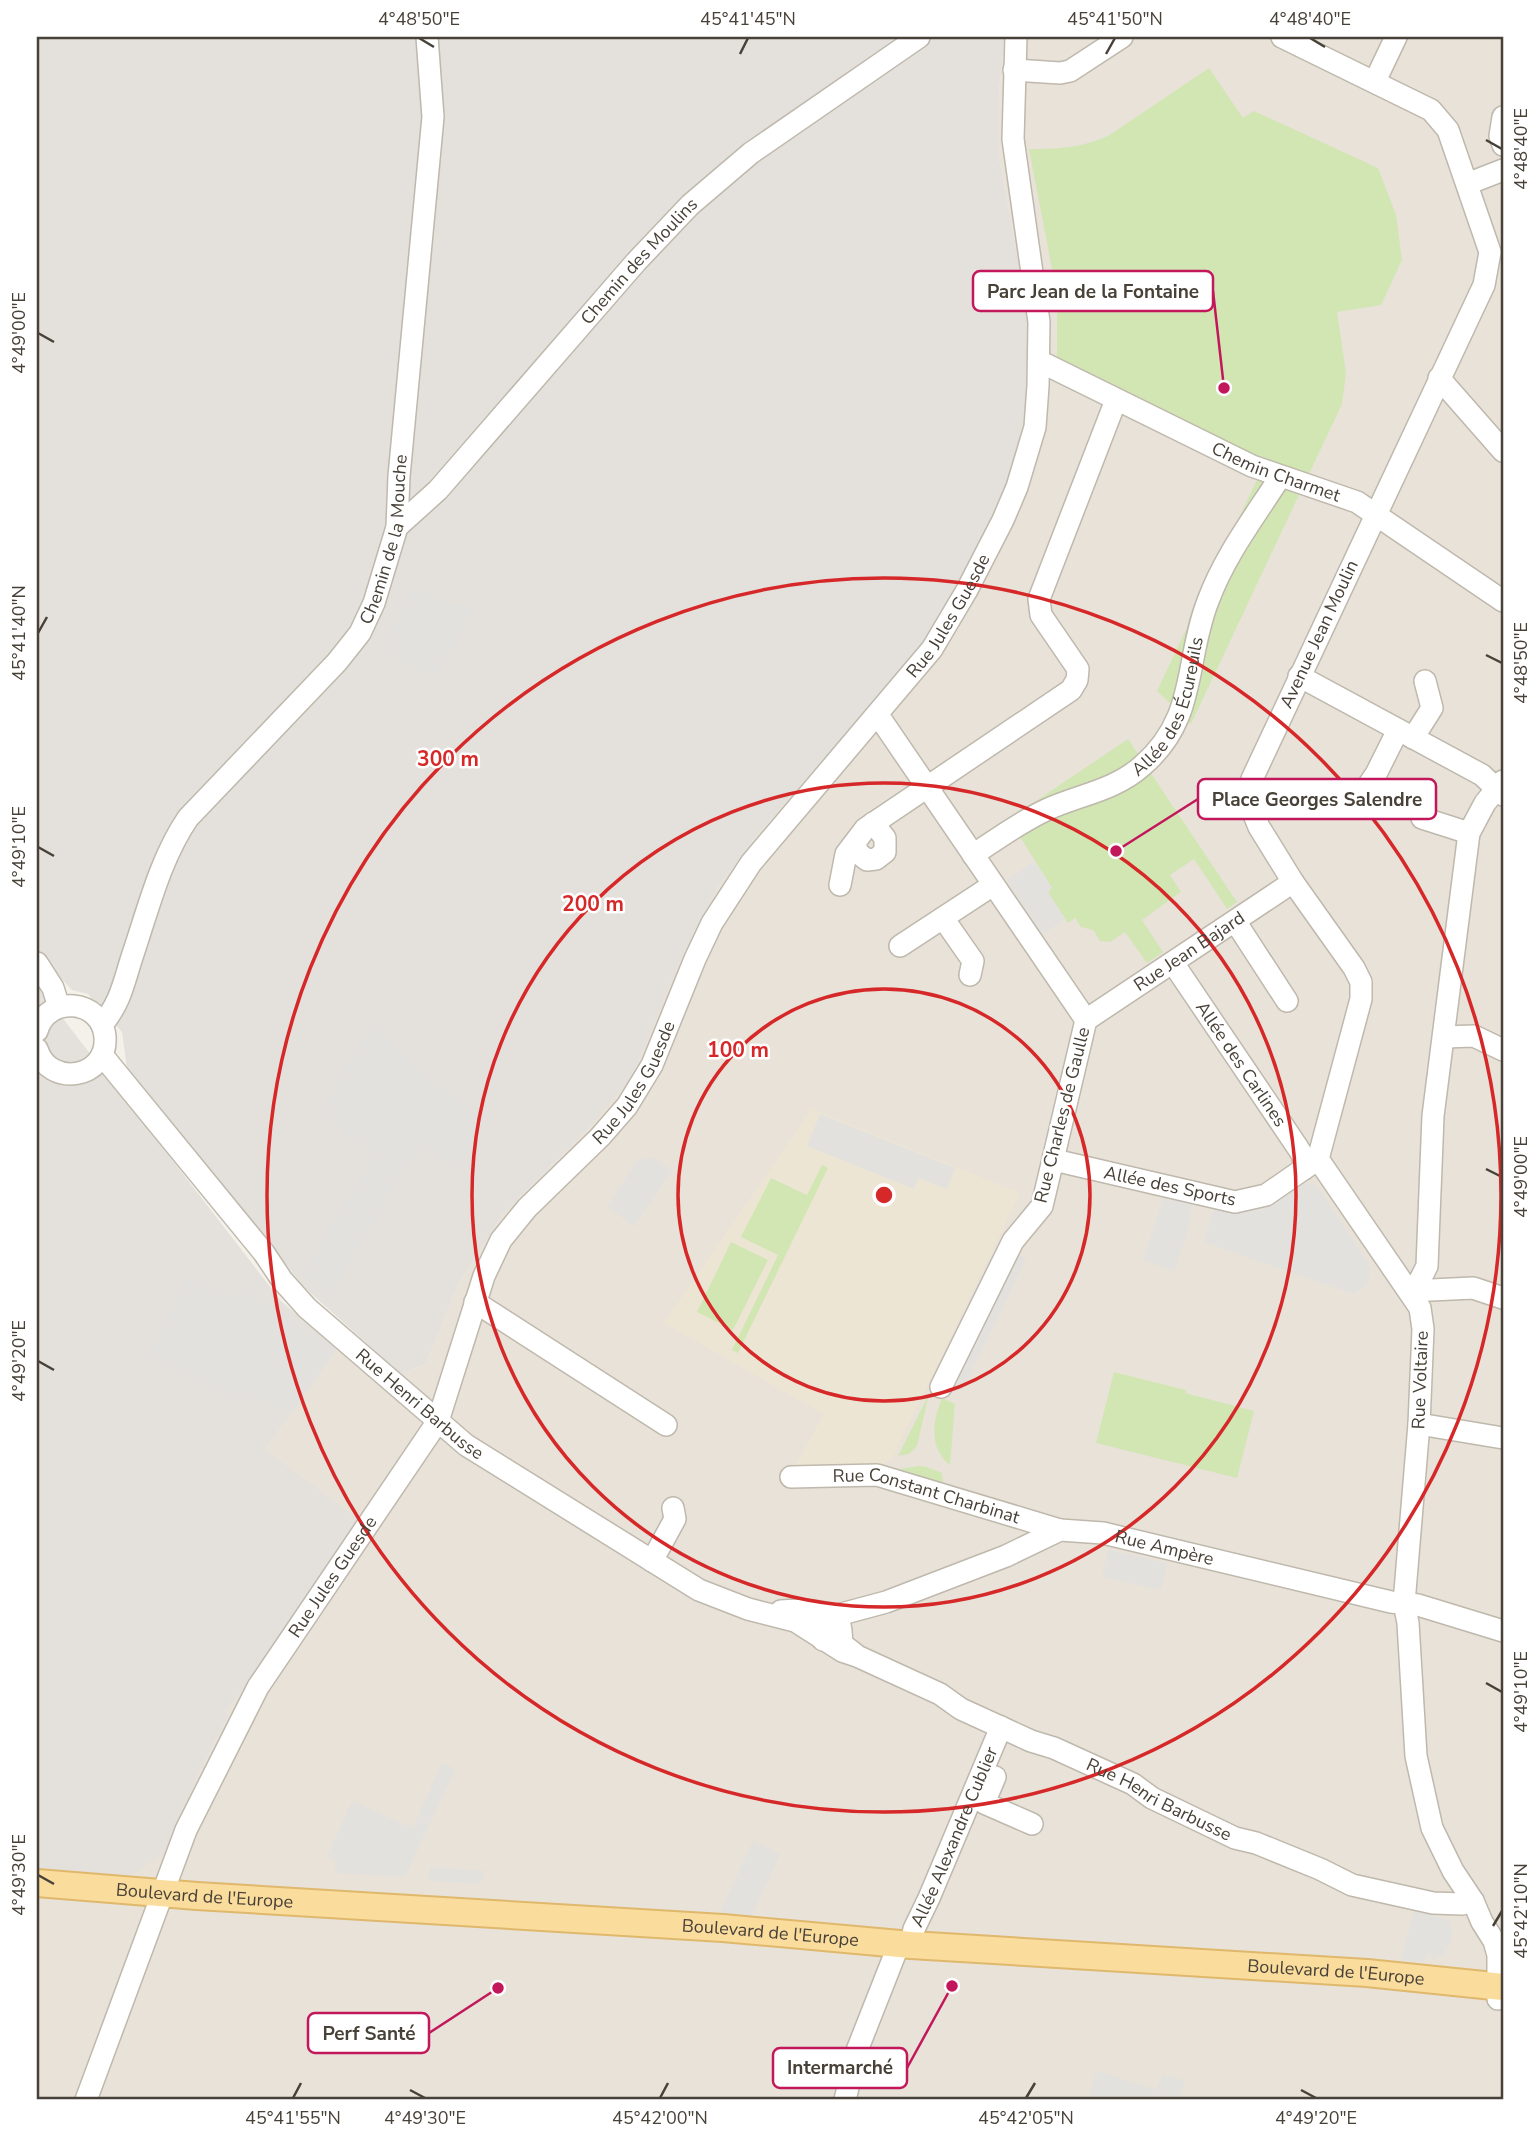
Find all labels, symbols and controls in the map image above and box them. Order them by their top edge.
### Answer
text: 4°48'50"E [378,7,460,31]
text: 45°41'45"N [700,7,796,31]
text: 45°41'50"N [1067,7,1163,31]
text: 4°48'40"E [1269,7,1351,31]
text: 4°48'40"E [1509,108,1533,190]
street label: Chemin des Moulins [575,192,702,330]
callout: Parc Jean de la Fontaine [973,271,1213,311]
text: Parc Jean de la Fontaine [987,279,1199,305]
text: 4°49'00"E [7,292,31,374]
street label: Chemin Charmet [1208,436,1344,508]
street label: Chemin de la Mouche [354,453,413,628]
street label: Rue Jules Guesde [901,550,996,683]
street label: Avenue Jean Moulin [1274,556,1364,712]
text: 45°41'40"N [7,585,31,681]
text: 4°48'50"E [1509,622,1533,704]
street label: Allée des Écureuils [1127,635,1209,782]
text: 300 m [417,745,479,773]
callout: Place Georges Salendre [1198,779,1436,819]
text: Place Georges Salendre [1212,787,1422,813]
text: 4°49'10"E [7,806,31,888]
text: 200 m [562,890,624,918]
street label: Rue Jean Bajard [1129,906,1249,997]
street label: Allée des Carlines [1190,997,1292,1132]
street label: Rue Jules Guesde [587,1017,681,1150]
street label: Rue Charles de Gaulle [1029,1025,1095,1205]
text: 100 m [707,1036,769,1064]
text: 4°49'00"E [1509,1136,1533,1218]
street label: Allée des Sports [1102,1160,1238,1212]
centre of rings [872,1183,896,1207]
text: 4°49'20"E [7,1320,31,1402]
street label: Rue Voltaire [1406,1330,1434,1430]
street label: Rue Henri Barbusse [350,1343,488,1465]
street label: Rue Constant Charbinat [832,1463,1023,1529]
street label: Rue Jules Guesde [283,1511,382,1642]
street label: Rue Ampère [1113,1524,1216,1571]
text: 4°49'10"E [1509,1651,1533,1733]
street label: Allée Alexandre Cublier [905,1742,1004,1931]
street label: Rue Henri Barbusse [1082,1752,1236,1847]
text: 4°49'30"E [7,1834,31,1916]
text: 45°42'10"N [1509,1863,1533,1959]
street label: Boulevard de l'Europe [115,1877,294,1914]
street label: Boulevard de l'Europe [681,1914,860,1952]
street label: Boulevard de l'Europe [1247,1954,1426,1991]
callout: Perf Santé [308,2013,429,2053]
text: Perf Santé [322,2021,416,2047]
callout: Intermarché [773,2048,907,2088]
text: Intermarché [787,2055,893,2081]
text: 45°41'55"N [245,2106,341,2130]
text: 4°49'30"E [384,2106,466,2130]
text: 45°42'00"N [612,2106,708,2130]
text: 45°42'05"N [978,2106,1074,2130]
text: 4°49'20"E [1275,2106,1357,2130]

